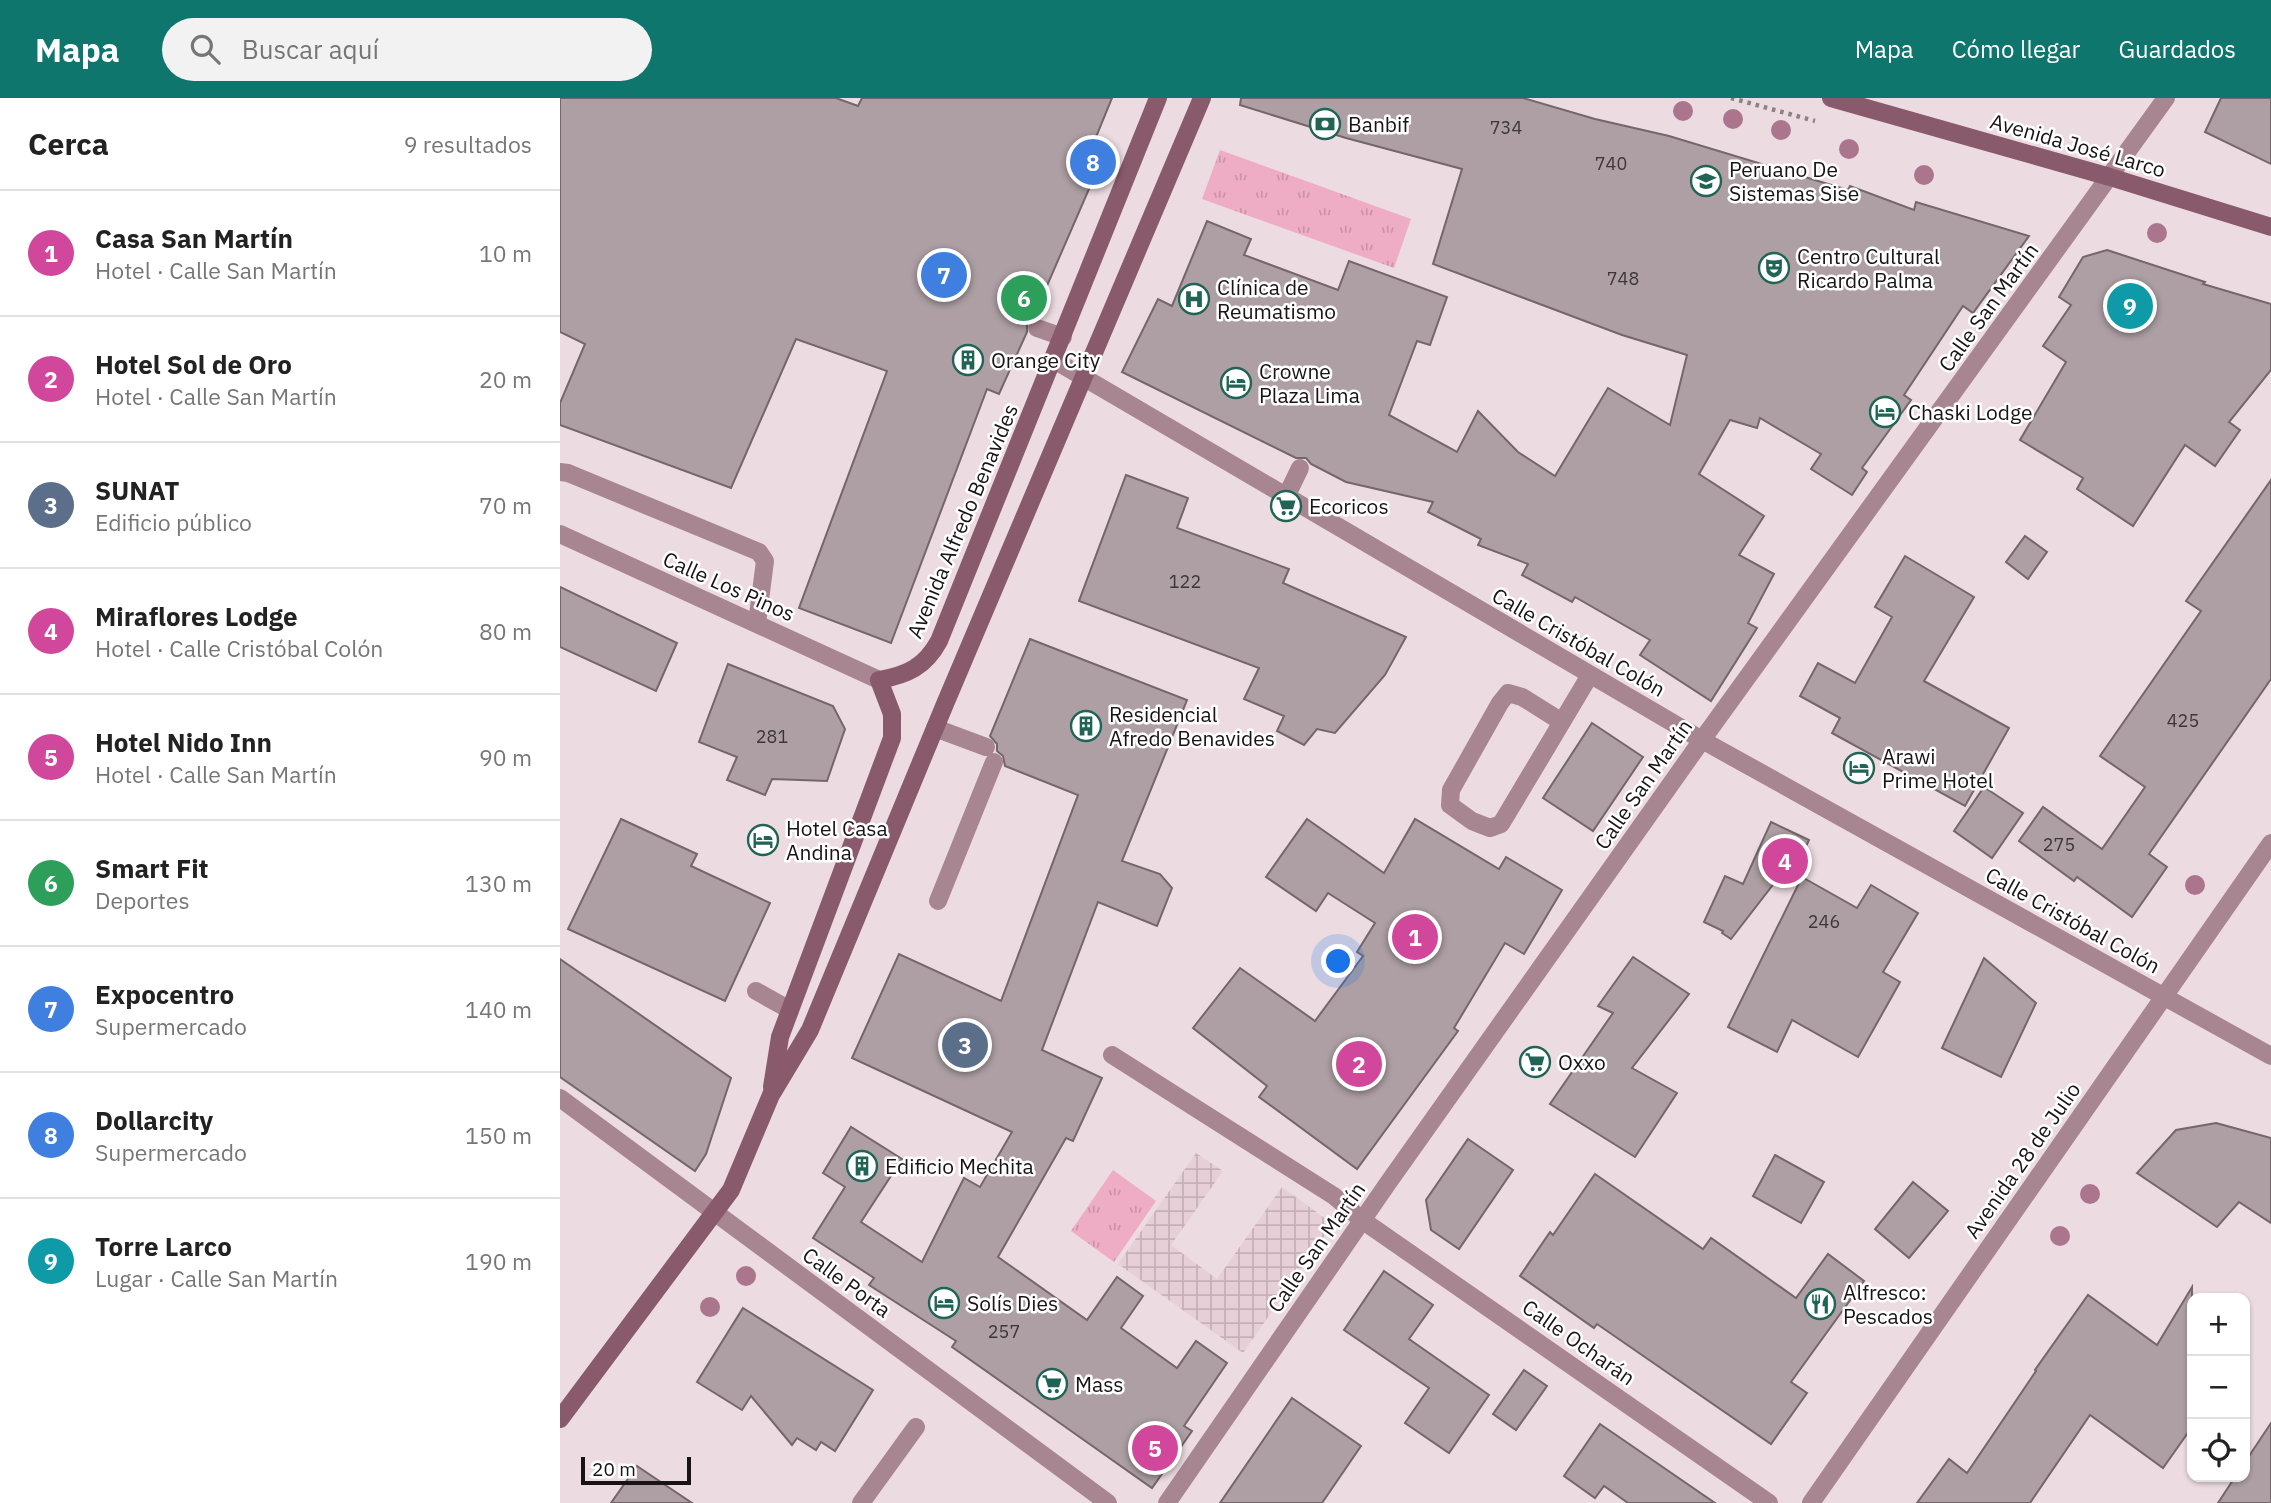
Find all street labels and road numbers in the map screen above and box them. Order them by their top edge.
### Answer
street label: Avenida José Larco [1987,107,2169,183]
street label: Calle San Martín [1932,237,2044,377]
street label: Avenida Alfredo Benavides [900,400,1024,642]
street label: Calle Los Pinos [659,544,799,628]
street label: Calle Cristóbal Colón [1487,581,1671,703]
street label: Calle San Martín [1588,713,1698,855]
street label: Calle Cristóbal Colón [1981,860,2165,980]
street label: Avenida 28 de Julio [1958,1076,2086,1244]
street label: Calle San Martín [1261,1176,1371,1318]
street label: Calle Porta [797,1241,897,1323]
street label: Calle Ocharán [1517,1293,1641,1391]

